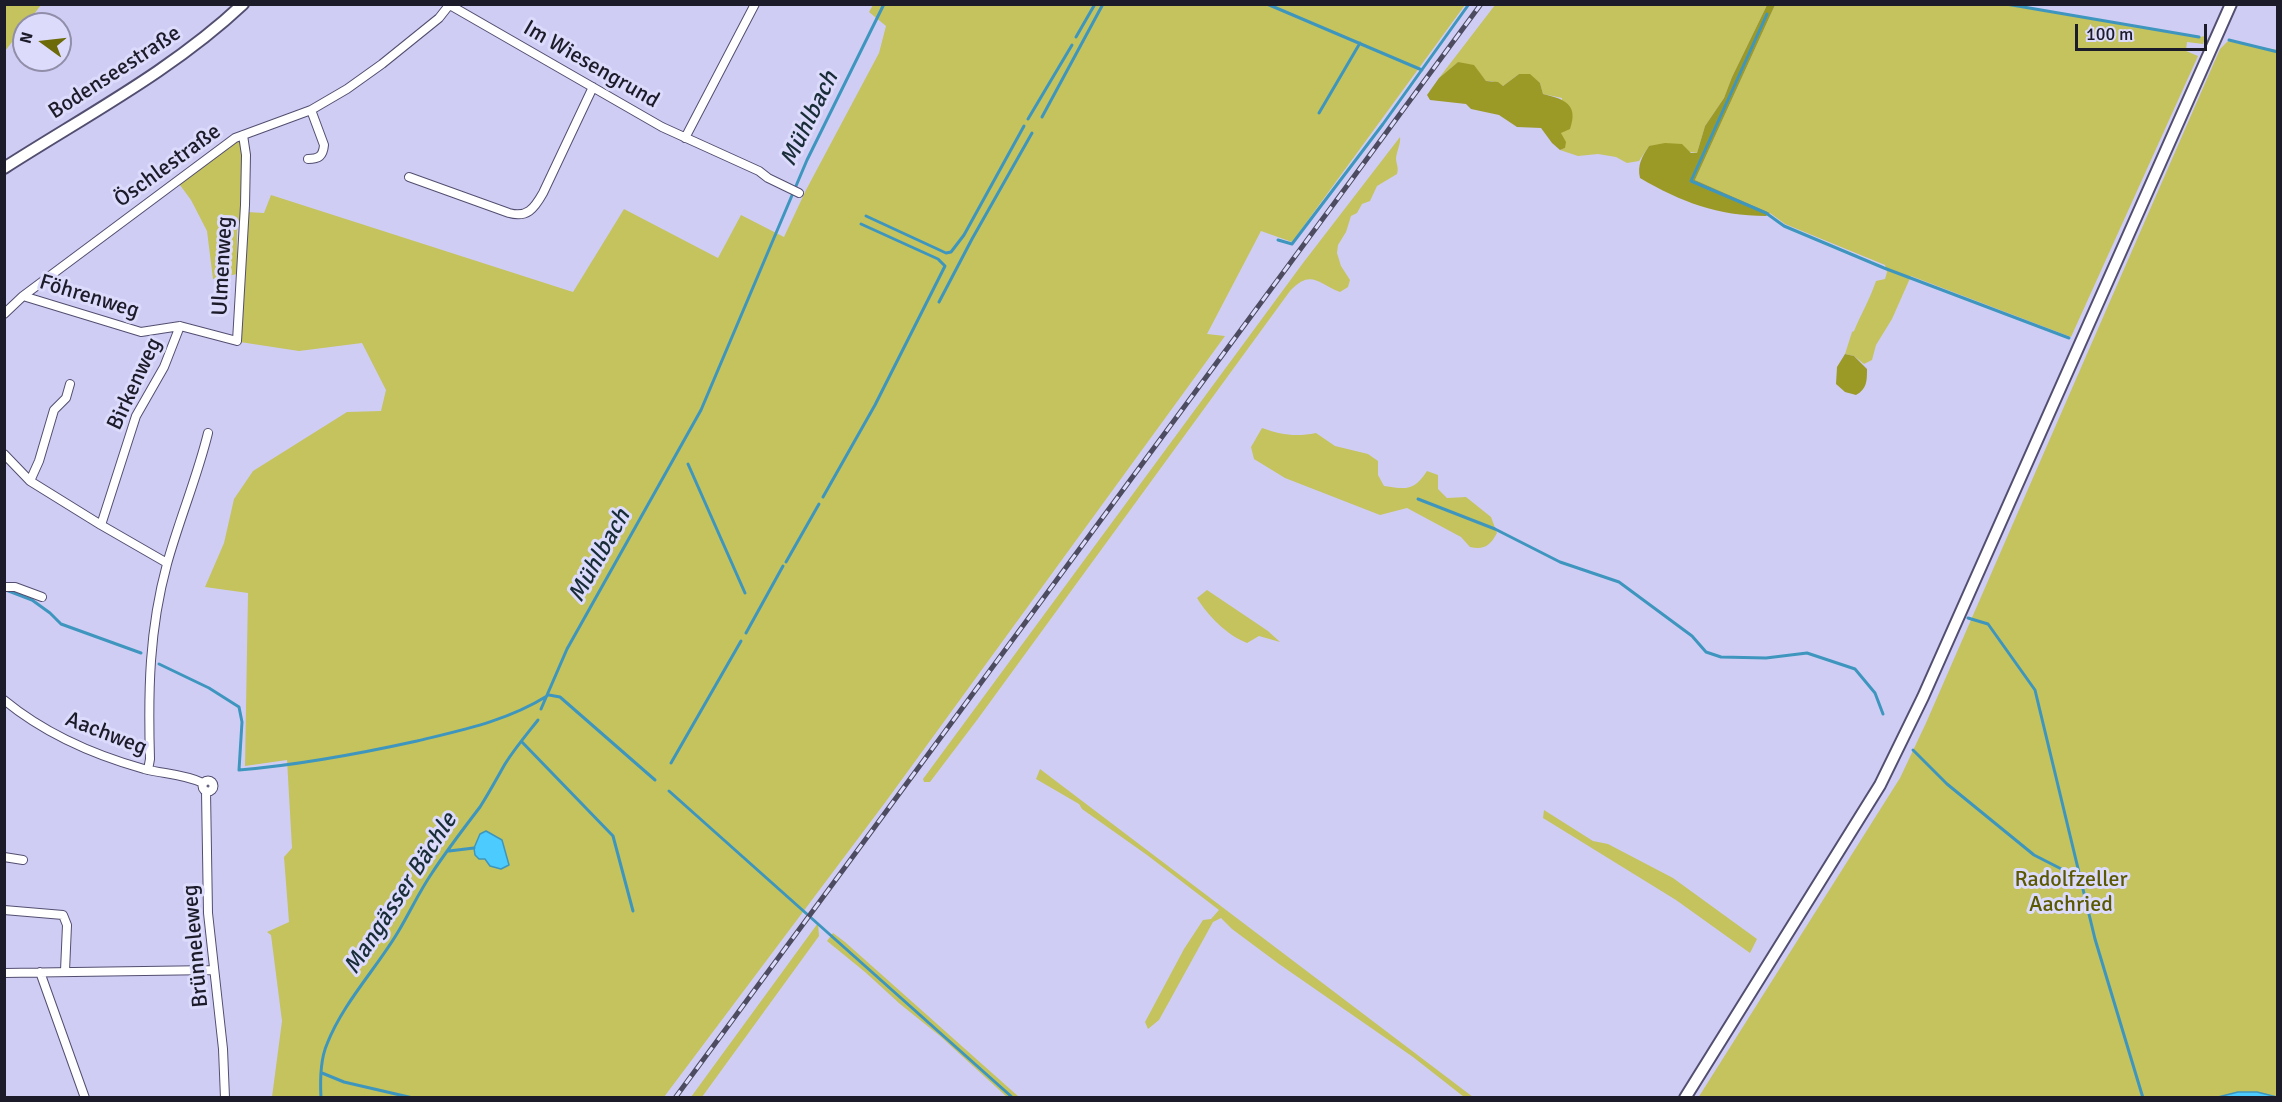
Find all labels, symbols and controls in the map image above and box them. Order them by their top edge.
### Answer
north arrow [12,12,72,72]
scale bar [2078,12,2210,50]
street label: Im Wiesengrund [518,15,664,115]
street label: Bodenseestraße [44,20,186,126]
text: 100 m [2086,23,2133,45]
text: N [15,30,38,46]
water label: Mühlbach [775,67,845,171]
street label: Öschlestraße [110,119,226,213]
street label: Ulmenweg [207,216,239,316]
street label: Föhrenweg [36,269,142,325]
street label: Birkenweg [102,334,168,434]
water label: Mühlbach [563,505,637,607]
street label: Aachweg [62,706,150,762]
water label: Mangässer Bächle [338,808,464,980]
park label: Radolfzeller Aachried [2015,867,2127,918]
street label: Brünneleweg [177,883,215,1009]

